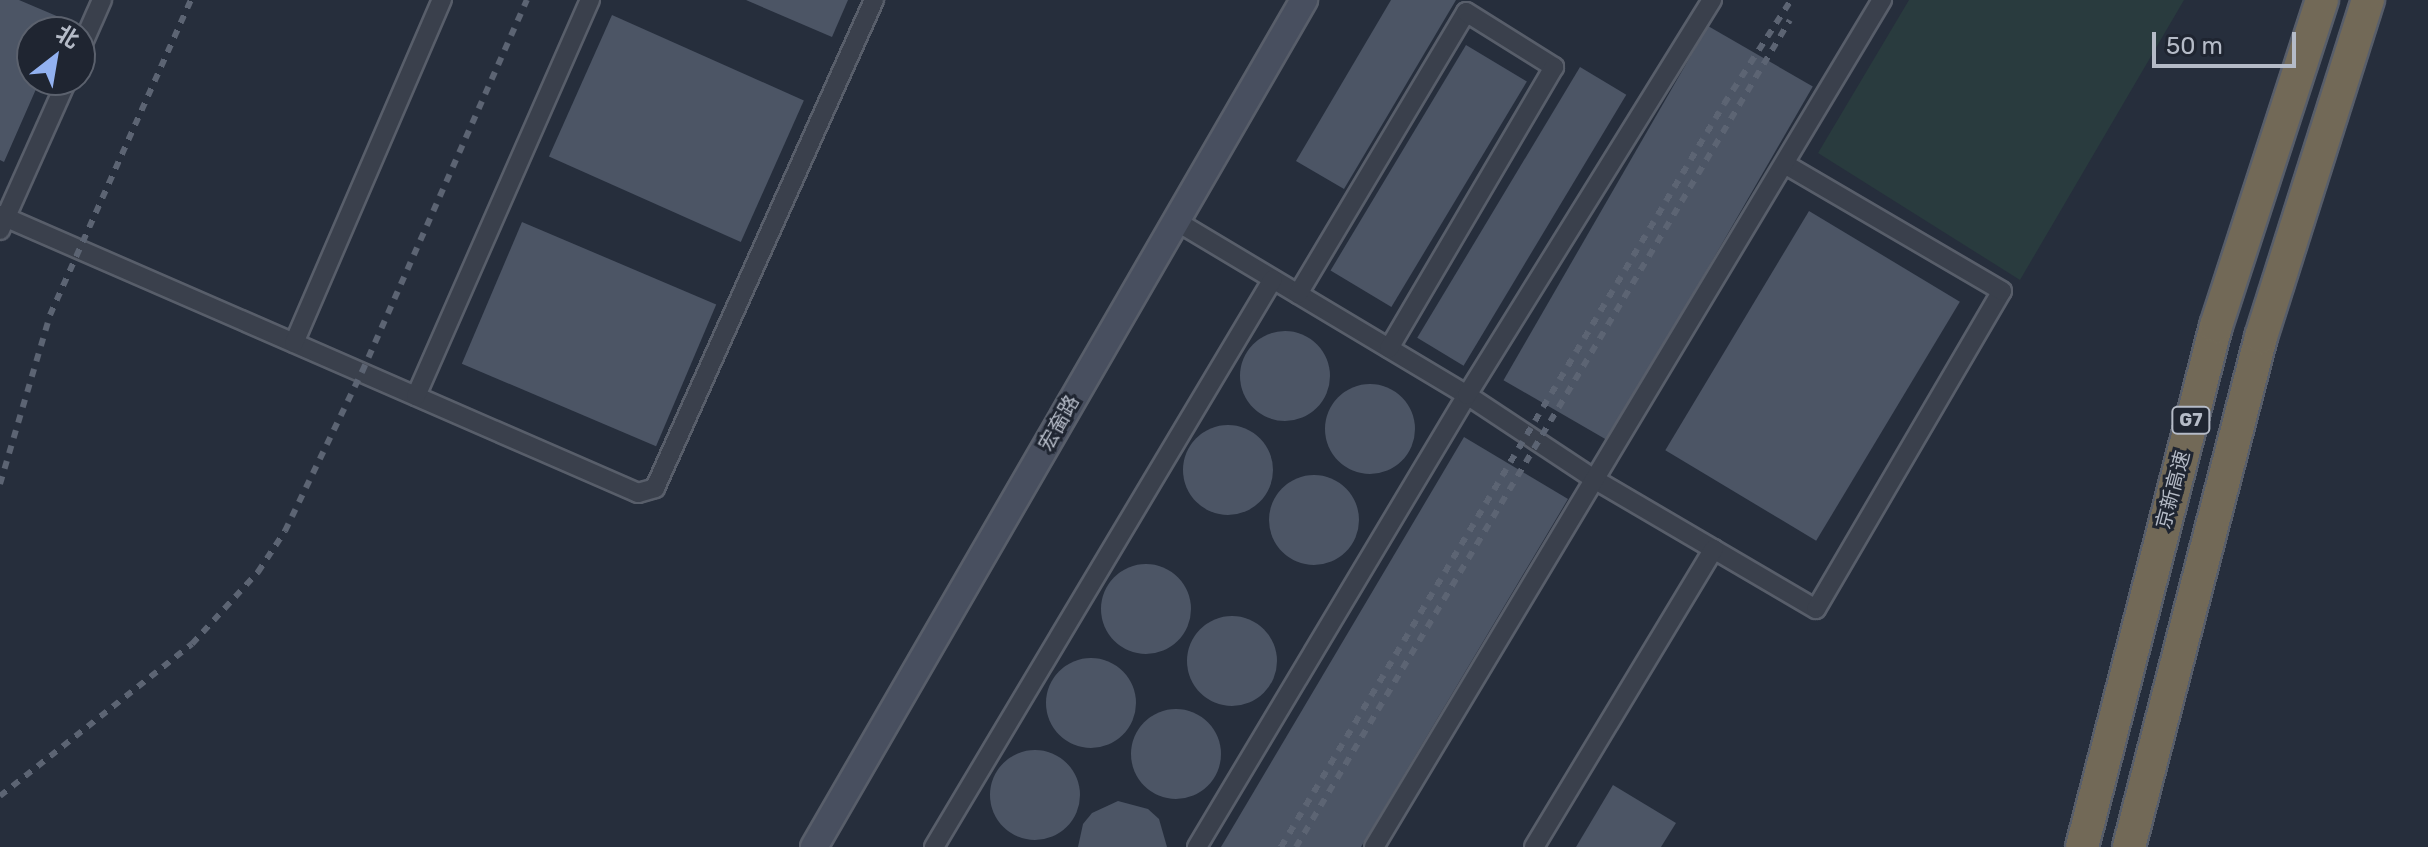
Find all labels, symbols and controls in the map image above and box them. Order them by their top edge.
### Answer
north arrow [16,16,96,96]
scale bar [2156,16,2300,66]
text: 北 [51,19,84,54]
text: 50 m [2166,32,2223,60]
street label: 宏奤路 [1034,391,1084,455]
road number: G7 [2171,406,2211,434]
street label: 京新高速 [2151,448,2195,532]

